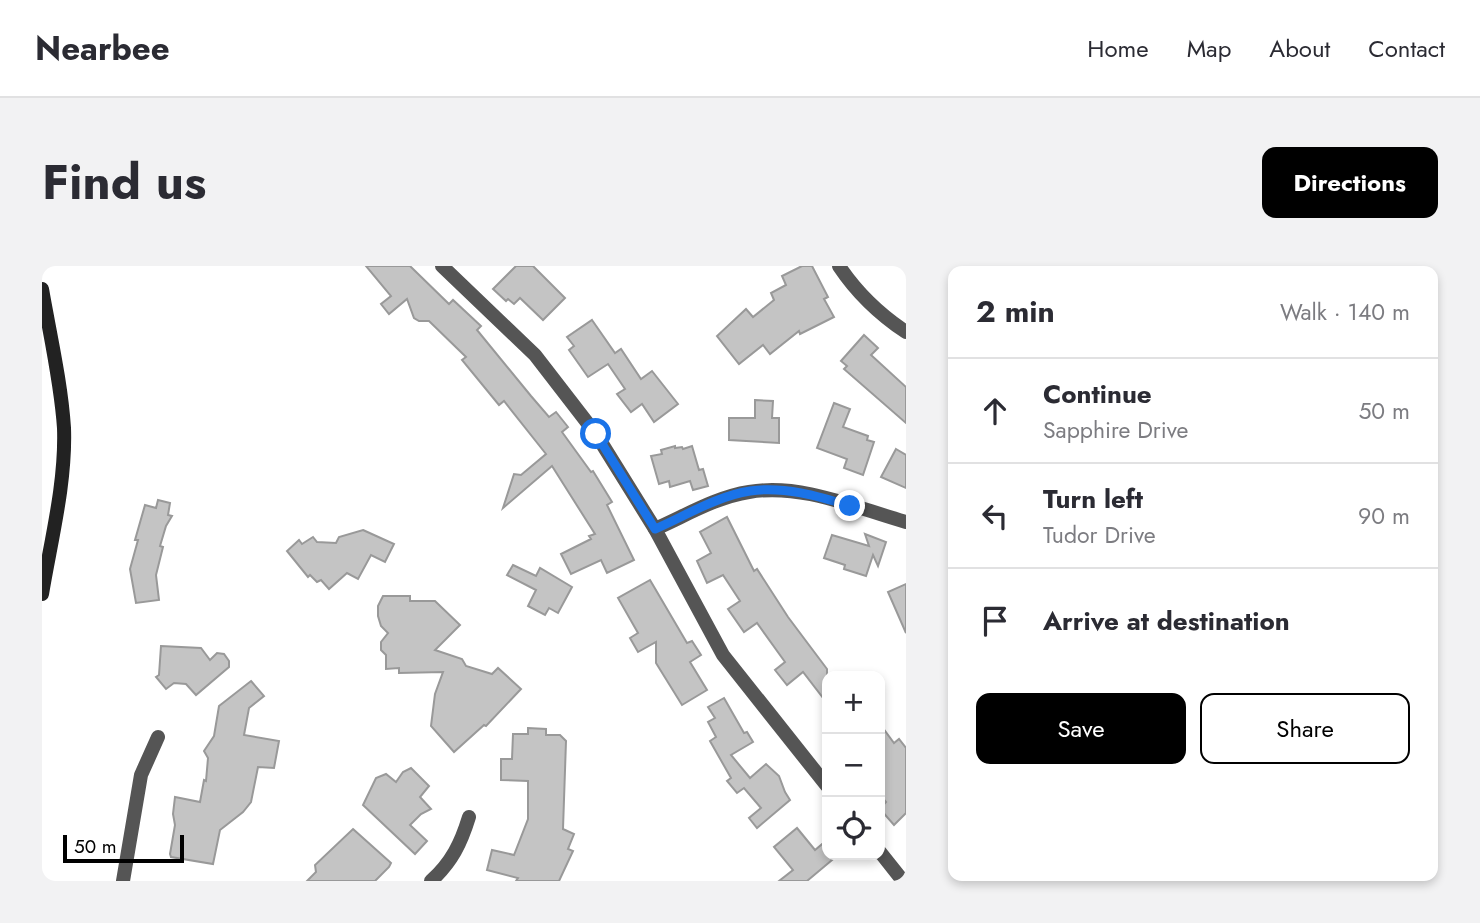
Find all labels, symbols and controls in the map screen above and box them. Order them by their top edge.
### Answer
text: Nearbee [35,25,170,72]
text: Home [1087,31,1149,66]
text: Map [1187,31,1231,66]
text: About [1269,31,1330,66]
text: Contact [1368,31,1445,66]
text: Find us [42,147,206,217]
button: Directions [1262,147,1438,218]
text: 2 min [976,290,1055,333]
text: Walk · 140 m [1280,295,1410,329]
text: Continue [1043,375,1152,413]
icon: ahead [976,392,1014,430]
text: 50 m [1358,394,1410,428]
text: Sapphire Drive [1043,413,1188,447]
route start [580,418,611,449]
text: Turn left [1043,480,1143,518]
route end [834,490,865,521]
icon: left [976,497,1014,535]
text: 90 m [1358,499,1410,533]
text: Tudor Drive [1043,518,1156,552]
icon: arrive [976,602,1014,640]
text: Arrive at destination [1043,602,1290,640]
map controls [822,671,885,860]
button: + [822,671,885,734]
button: Save [976,693,1186,764]
button: Share [1200,693,1410,764]
button: − [822,734,885,797]
button: locate [822,797,885,860]
scale bar [63,832,184,864]
text: 50 m [74,833,117,860]

